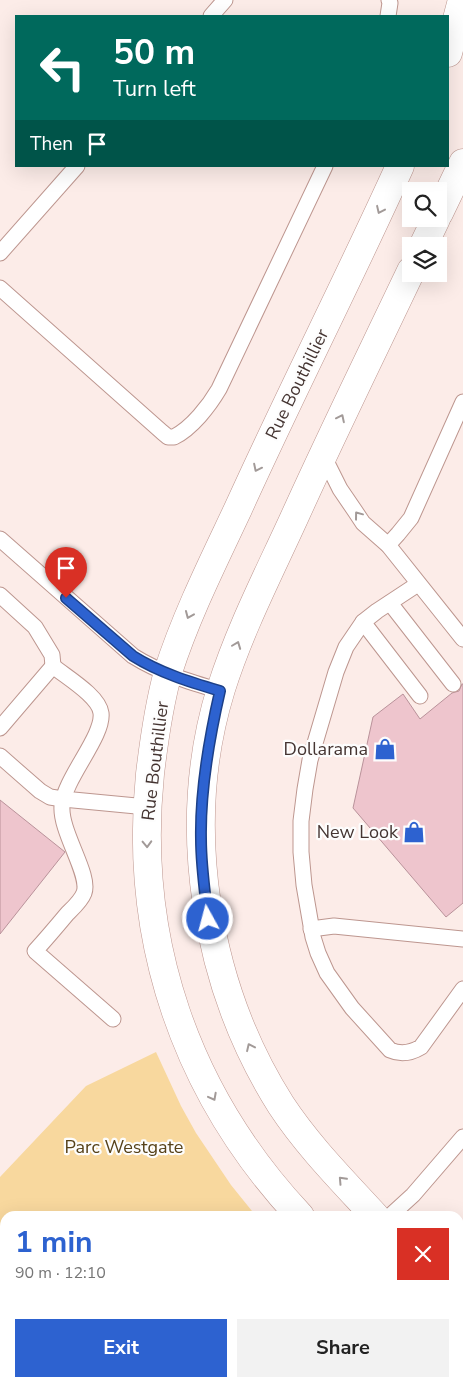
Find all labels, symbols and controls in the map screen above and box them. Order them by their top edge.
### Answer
text: 50 m [113,29,195,76]
icon: left [30,35,95,100]
text: Turn left [113,74,196,104]
icon: arrive [83,130,111,158]
text: Then [30,131,73,157]
map controls [402,182,447,282]
button: search [402,182,447,227]
one-way arrow [376,205,386,214]
button: layers [402,237,447,282]
street label: Rue Bouthillier [260,324,334,443]
one-way arrow [334,414,345,423]
one-way arrow [253,462,263,471]
one-way arrow [355,511,364,521]
pin [45,547,87,598]
icon: arrive [52,554,80,582]
one-way arrow [185,610,196,619]
one-way arrow [231,642,241,650]
street label: Rue Bouthillier [136,699,174,822]
shop icon: Dollarama [372,736,398,762]
place label: Dollarama [284,737,368,761]
shop icon: New Look [401,819,427,845]
place label: New Look [317,820,399,844]
one-way arrow [142,840,152,848]
position arrow [181,892,233,944]
one-way arrow [246,1043,257,1052]
one-way arrow [207,1091,217,1100]
park label: Parc Westgate [65,1135,183,1159]
one-way arrow [339,1177,348,1186]
text: 1 min [15,1222,93,1263]
button: close [397,1228,449,1280]
text: 90 m · 12:10 [15,1262,106,1284]
button: Exit [15,1319,227,1377]
button: Share [237,1319,449,1377]

